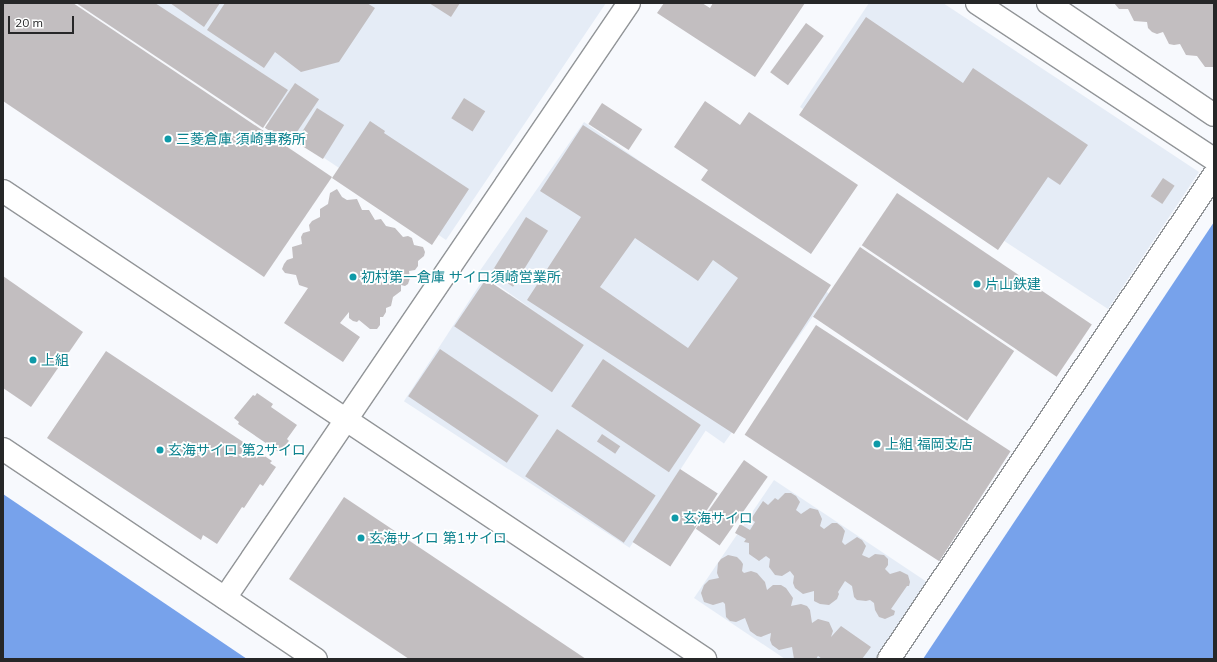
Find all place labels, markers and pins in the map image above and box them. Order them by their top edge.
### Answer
place label: 三菱倉庫 須崎事務所 [176,131,306,147]
marker: 三菱倉庫 須崎事務所 [163,134,173,144]
place label: 初村第一倉庫 サイロ須崎営業所 [361,269,561,285]
marker: 初村第一倉庫 サイロ須崎営業所 [348,272,358,282]
place label: 片山鉄建 [985,276,1041,292]
marker: 片山鉄建 [972,279,982,289]
place label: 上組 [41,352,69,368]
marker: 上組 [28,355,38,365]
place label: 上組 福岡支店 [885,436,973,452]
marker: 上組 福岡支店 [872,439,882,449]
place label: 玄海サイロ 第2サイロ [168,442,306,458]
marker: 玄海サイロ 第2サイロ [155,445,165,455]
place label: 玄海サイロ [683,510,753,526]
marker: 玄海サイロ [670,513,680,523]
place label: 玄海サイロ 第1サイロ [369,530,507,546]
marker: 玄海サイロ 第1サイロ [356,533,366,543]

